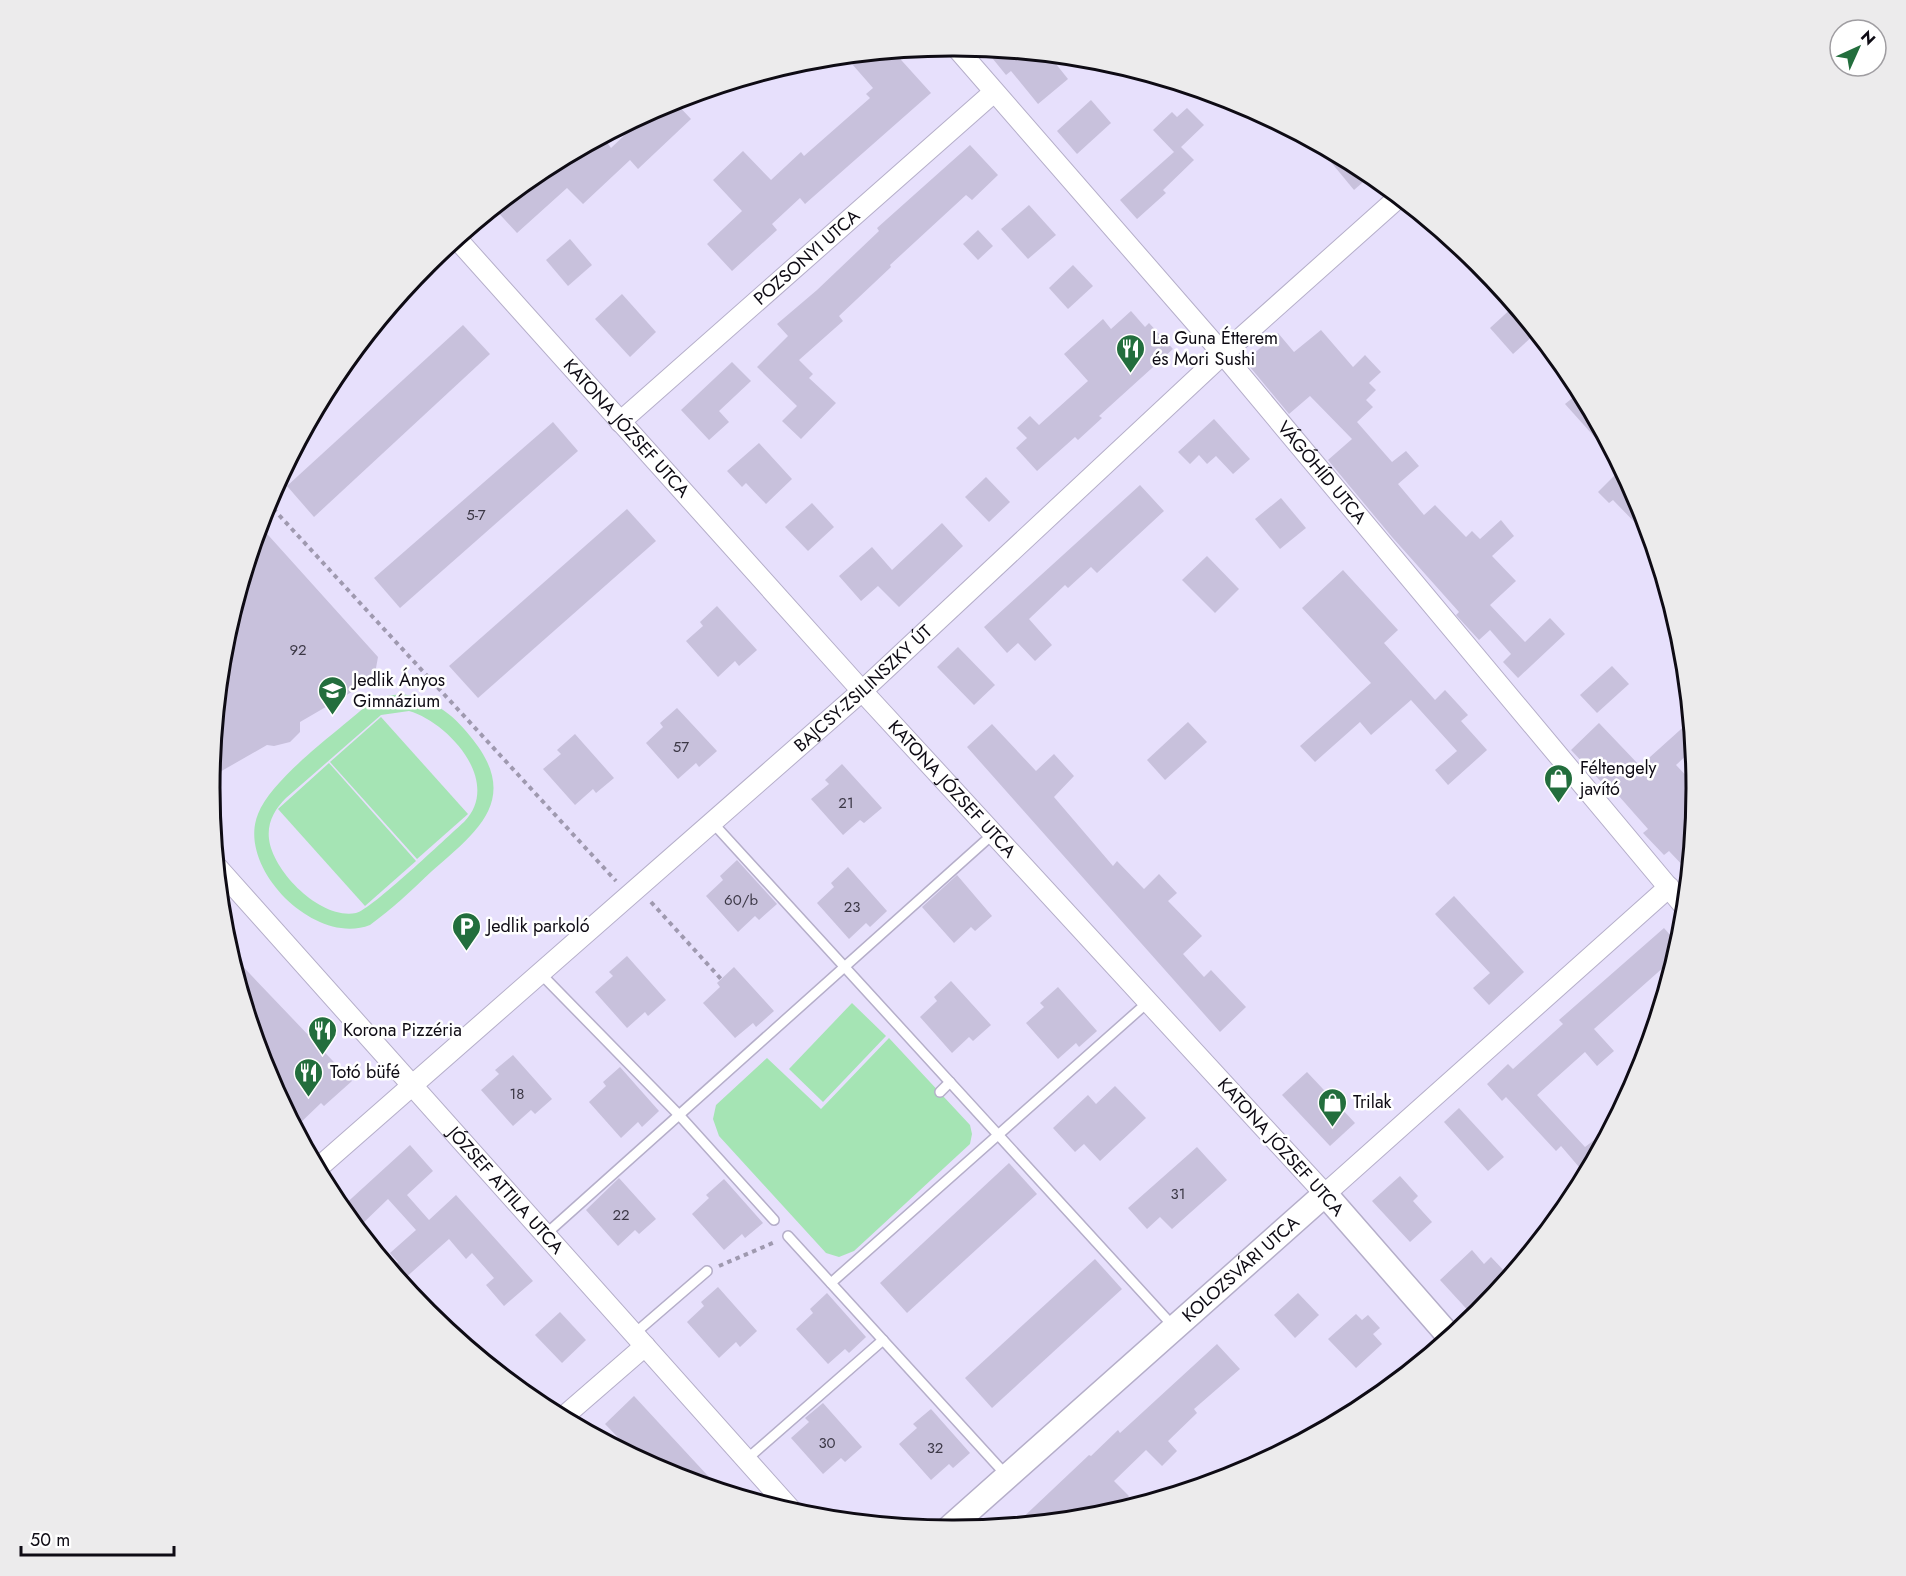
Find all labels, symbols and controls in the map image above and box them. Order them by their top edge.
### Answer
north arrow [1828,18,1888,78]
text: N [1856,25,1881,50]
street label: POZSONYI UTCA [748,203,866,311]
place label: La Guna Étterem és Mori Sushi [1152,325,1278,372]
restaurant icon: La Guna Étterem és Mori Sushi [1115,332,1147,374]
street label: KATONA JÓZSEF UTCA [557,353,696,503]
street label: VÁGÓHÍD UTCA [1271,415,1373,530]
house number: 5-7 [466,504,486,526]
street label: BAJCSY-ZSILINSZKY ÚT [788,619,938,758]
house number: 92 [289,639,307,661]
place label: Jedlik Ányos Gimnázium [351,667,445,714]
school or university icon: Jedlik Ányos Gimnázium [316,674,348,716]
street label: KATONA JÓZSEF UTCA [882,714,1022,863]
house number: 57 [673,736,689,758]
place label: Féltengely javító [1578,755,1657,802]
shop icon: Féltengely javító [1543,762,1575,804]
house number: 21 [838,792,854,814]
house number: 60/b [724,889,758,911]
house number: 23 [844,896,860,918]
parking icon: Jedlik parkoló [450,910,482,952]
place label: Jedlik parkoló [485,913,590,939]
restaurant icon: Korona Pizzéria [306,1014,338,1056]
place label: Korona Pizzéria [343,1017,462,1043]
restaurant icon: Totó büfé [293,1056,325,1098]
place label: Totó büfé [330,1059,400,1085]
street label: KATONA JÓZSEF UTCA [1212,1072,1350,1222]
house number: 18 [510,1083,524,1105]
shop icon: Trilak [1316,1086,1348,1128]
place label: Trilak [1353,1089,1392,1115]
street label: JÓZSEF ATTILA UTCA [440,1119,570,1260]
house number: 31 [1171,1183,1185,1205]
house number: 22 [612,1204,630,1226]
street label: KOLOZSVÁRI UTCA [1176,1210,1305,1328]
house number: 30 [818,1432,836,1454]
house number: 32 [927,1437,943,1459]
scale bar [21,1519,174,1557]
text: 50 m [30,1527,70,1553]

